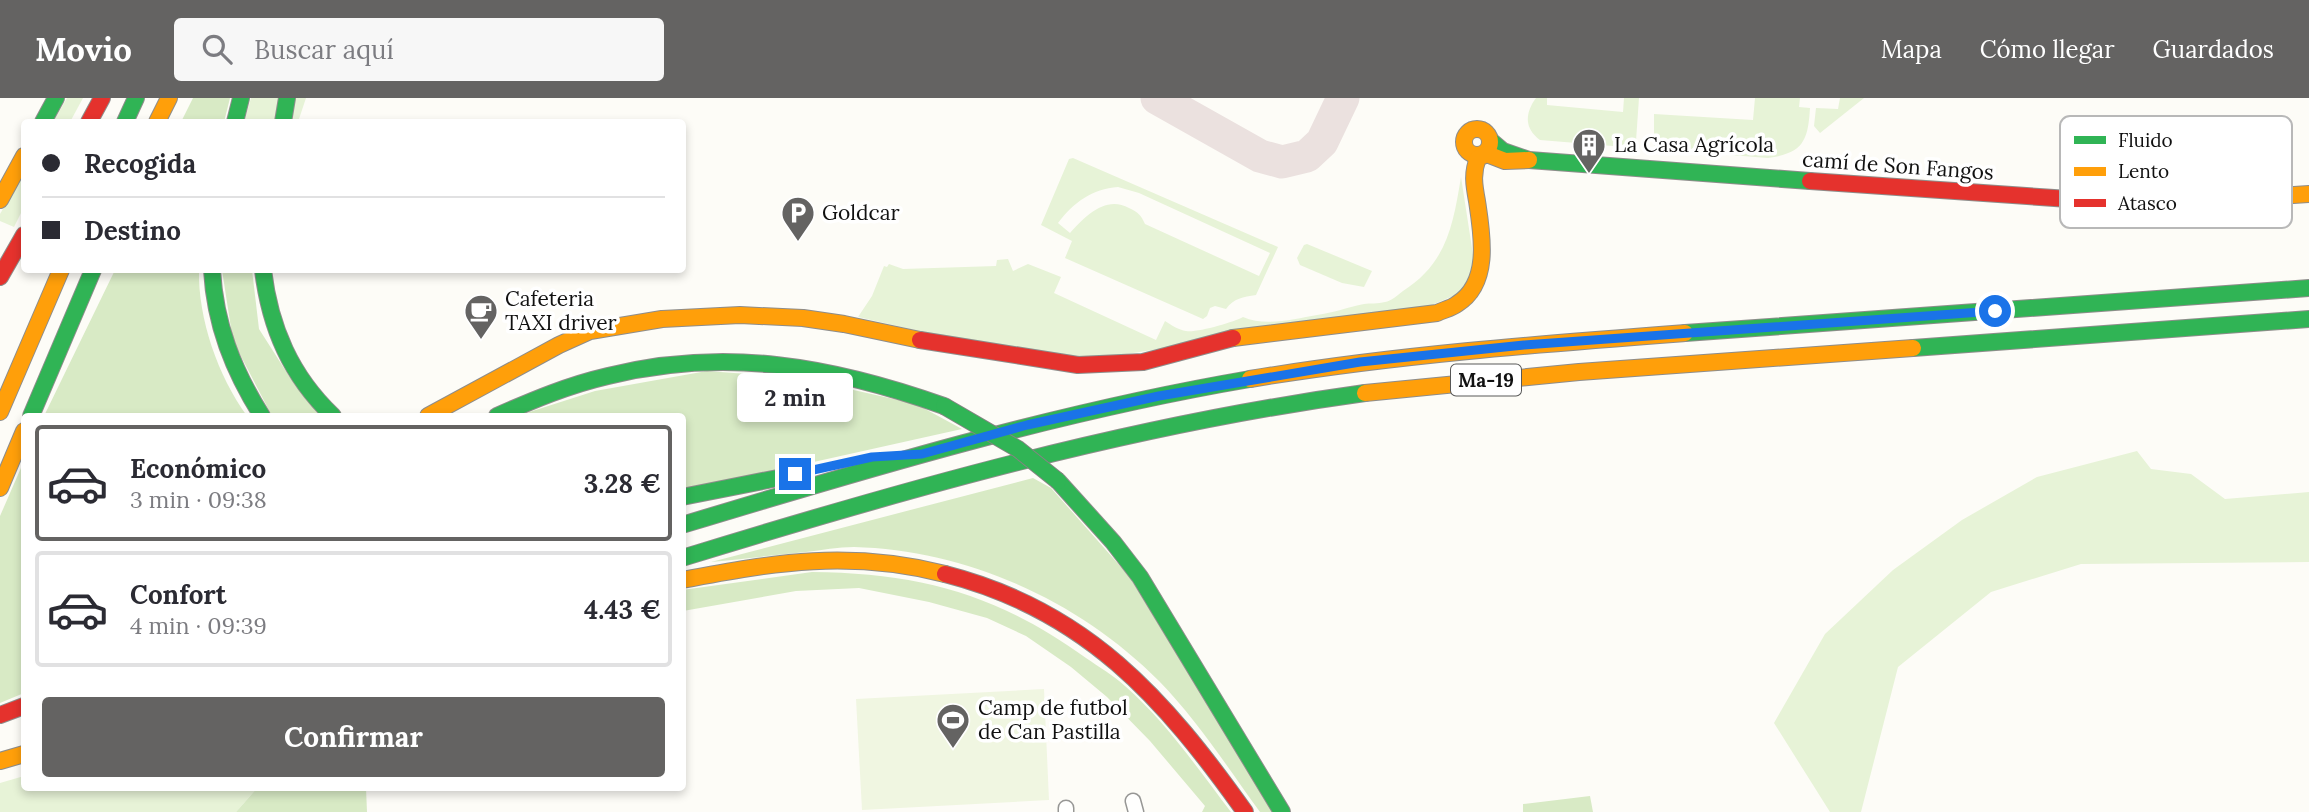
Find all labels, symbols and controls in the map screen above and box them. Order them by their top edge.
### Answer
search box [174,18,664,81]
text: Movio [35,28,132,70]
icon: search [198,30,236,68]
text: Buscar aquí [254,33,394,66]
text: Mapa [1881,34,1942,65]
text: Cómo llegar [1980,34,2115,65]
text: Guardados [2153,34,2274,65]
legend [2060,116,2292,228]
building icon: La Casa Agrícola [1570,126,1608,175]
text: Fluido [2118,128,2173,152]
place label: La Casa Agrícola [1614,131,1774,158]
street label: camí de Son Fangos [1801,145,1995,186]
text: Recogida [84,147,196,180]
text: Lento [2118,159,2169,183]
text: Atasco [2117,191,2177,215]
parking icon: Goldcar [779,194,817,243]
place label: Goldcar [822,199,900,226]
text: Destino [84,214,181,247]
place label: Cafeteria TAXI driver [505,285,617,336]
cafe icon: Cafeteria TAXI driver [462,292,500,341]
route start [1979,295,2011,327]
road number: Ma-19 [1451,364,1521,396]
callout: 2 min [737,372,853,422]
text: 2 min [764,383,826,412]
icon: car [46,452,109,515]
text: Económico [130,452,266,485]
route end [779,458,811,490]
text: 3.28 € [584,467,661,500]
text: 3 min · 09:38 [130,485,267,514]
icon: car [46,578,109,641]
text: Confort [130,578,227,611]
text: 4.43 € [584,593,661,626]
text: 4 min · 09:39 [130,611,267,640]
place label: Camp de futbol de Can Pastilla [978,694,1128,745]
button: Confirmar [42,697,665,777]
sports icon: Camp de futbol de Can Pastilla [934,701,972,750]

